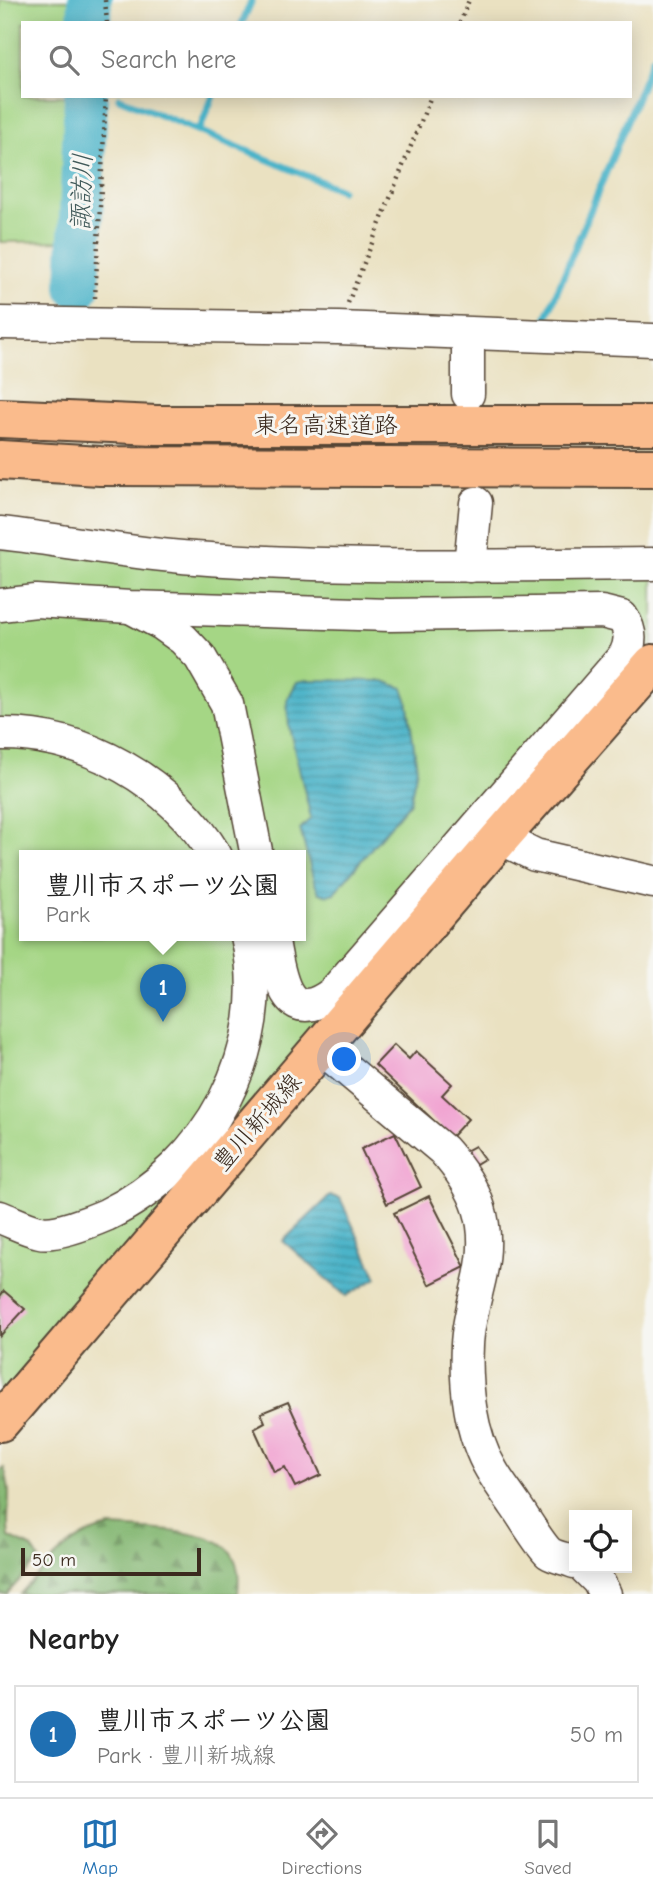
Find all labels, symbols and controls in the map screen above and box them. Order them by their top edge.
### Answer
search box [21,21,632,98]
icon: search [45,41,83,79]
text: Search here [101,45,236,75]
water label: 諏訪川 [66,152,98,232]
street label: 東名高速道路 [254,411,398,439]
popup [19,850,306,941]
text: 豊川市スポーツ公園 [46,871,279,901]
text: Park [46,901,90,928]
pin: 1 [140,964,186,1022]
your location [327,1042,361,1076]
street label: 豊川新城線 [207,1068,307,1176]
map controls [569,1510,632,1573]
button: locate [569,1510,632,1573]
scale bar [21,1545,201,1577]
text: 50 m [32,1549,76,1571]
text: Nearby [28,1622,119,1657]
text: 豊川市スポーツ公園 [97,1706,330,1736]
text: 1 [48,1721,58,1748]
text: 50 m [570,1721,623,1748]
text: Park · 豊川新城線 [97,1742,275,1769]
tab: Map [81,1815,119,1879]
tab: Directions [282,1815,362,1879]
tab: Saved [524,1815,572,1879]

